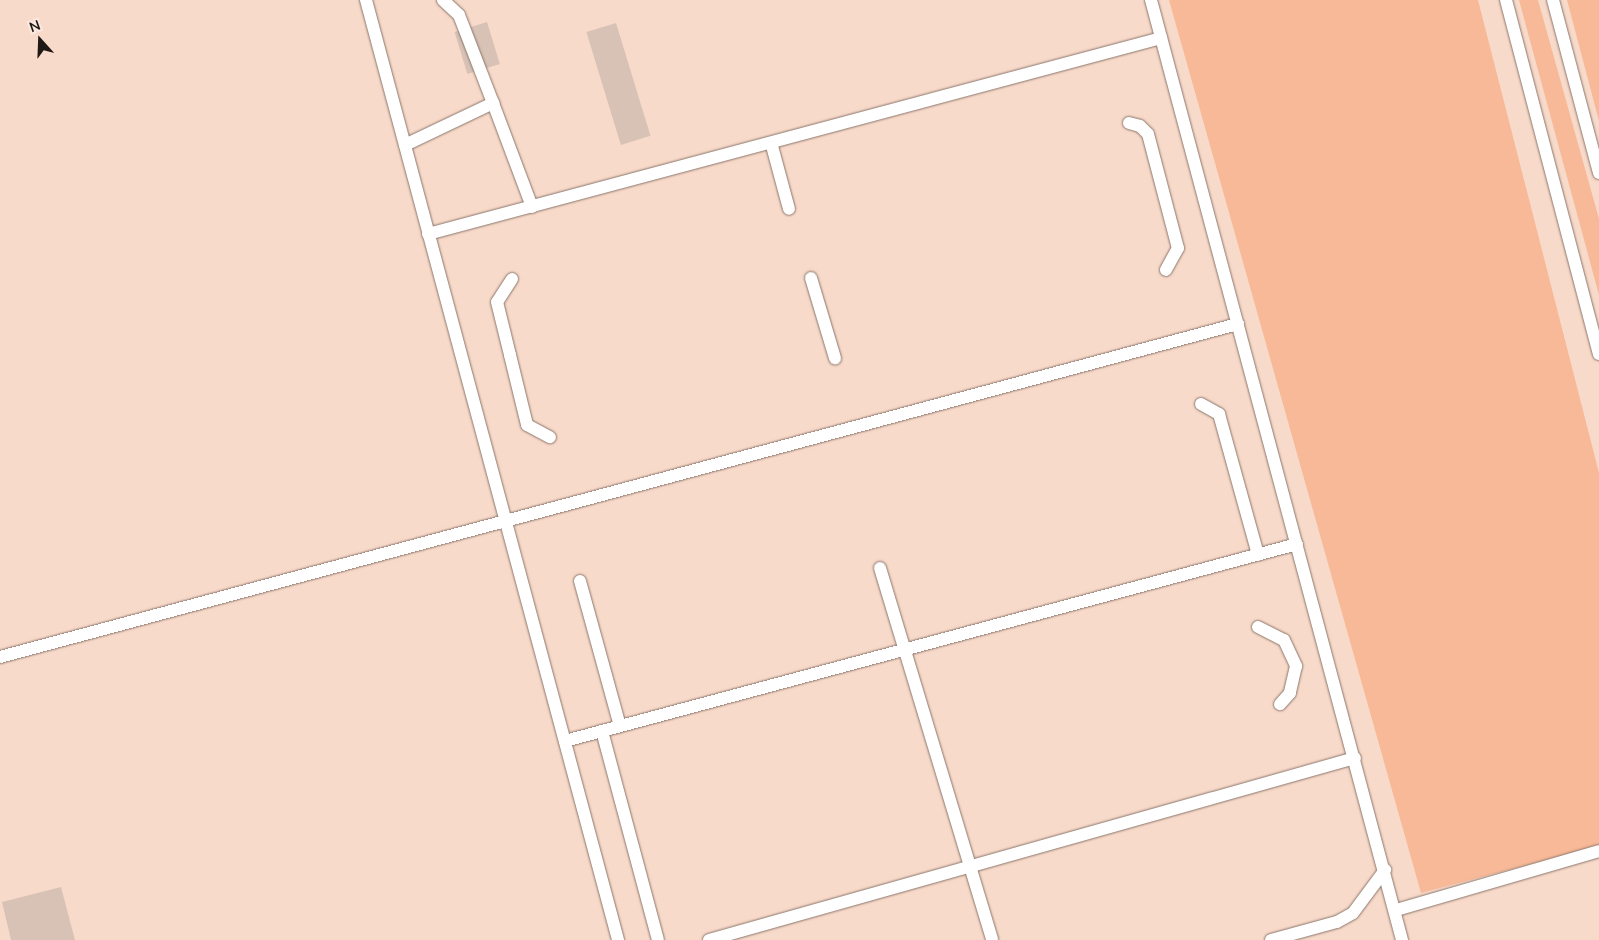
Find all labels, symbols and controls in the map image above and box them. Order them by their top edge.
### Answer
north arrow [15,15,65,65]
text: N [27,16,43,36]

